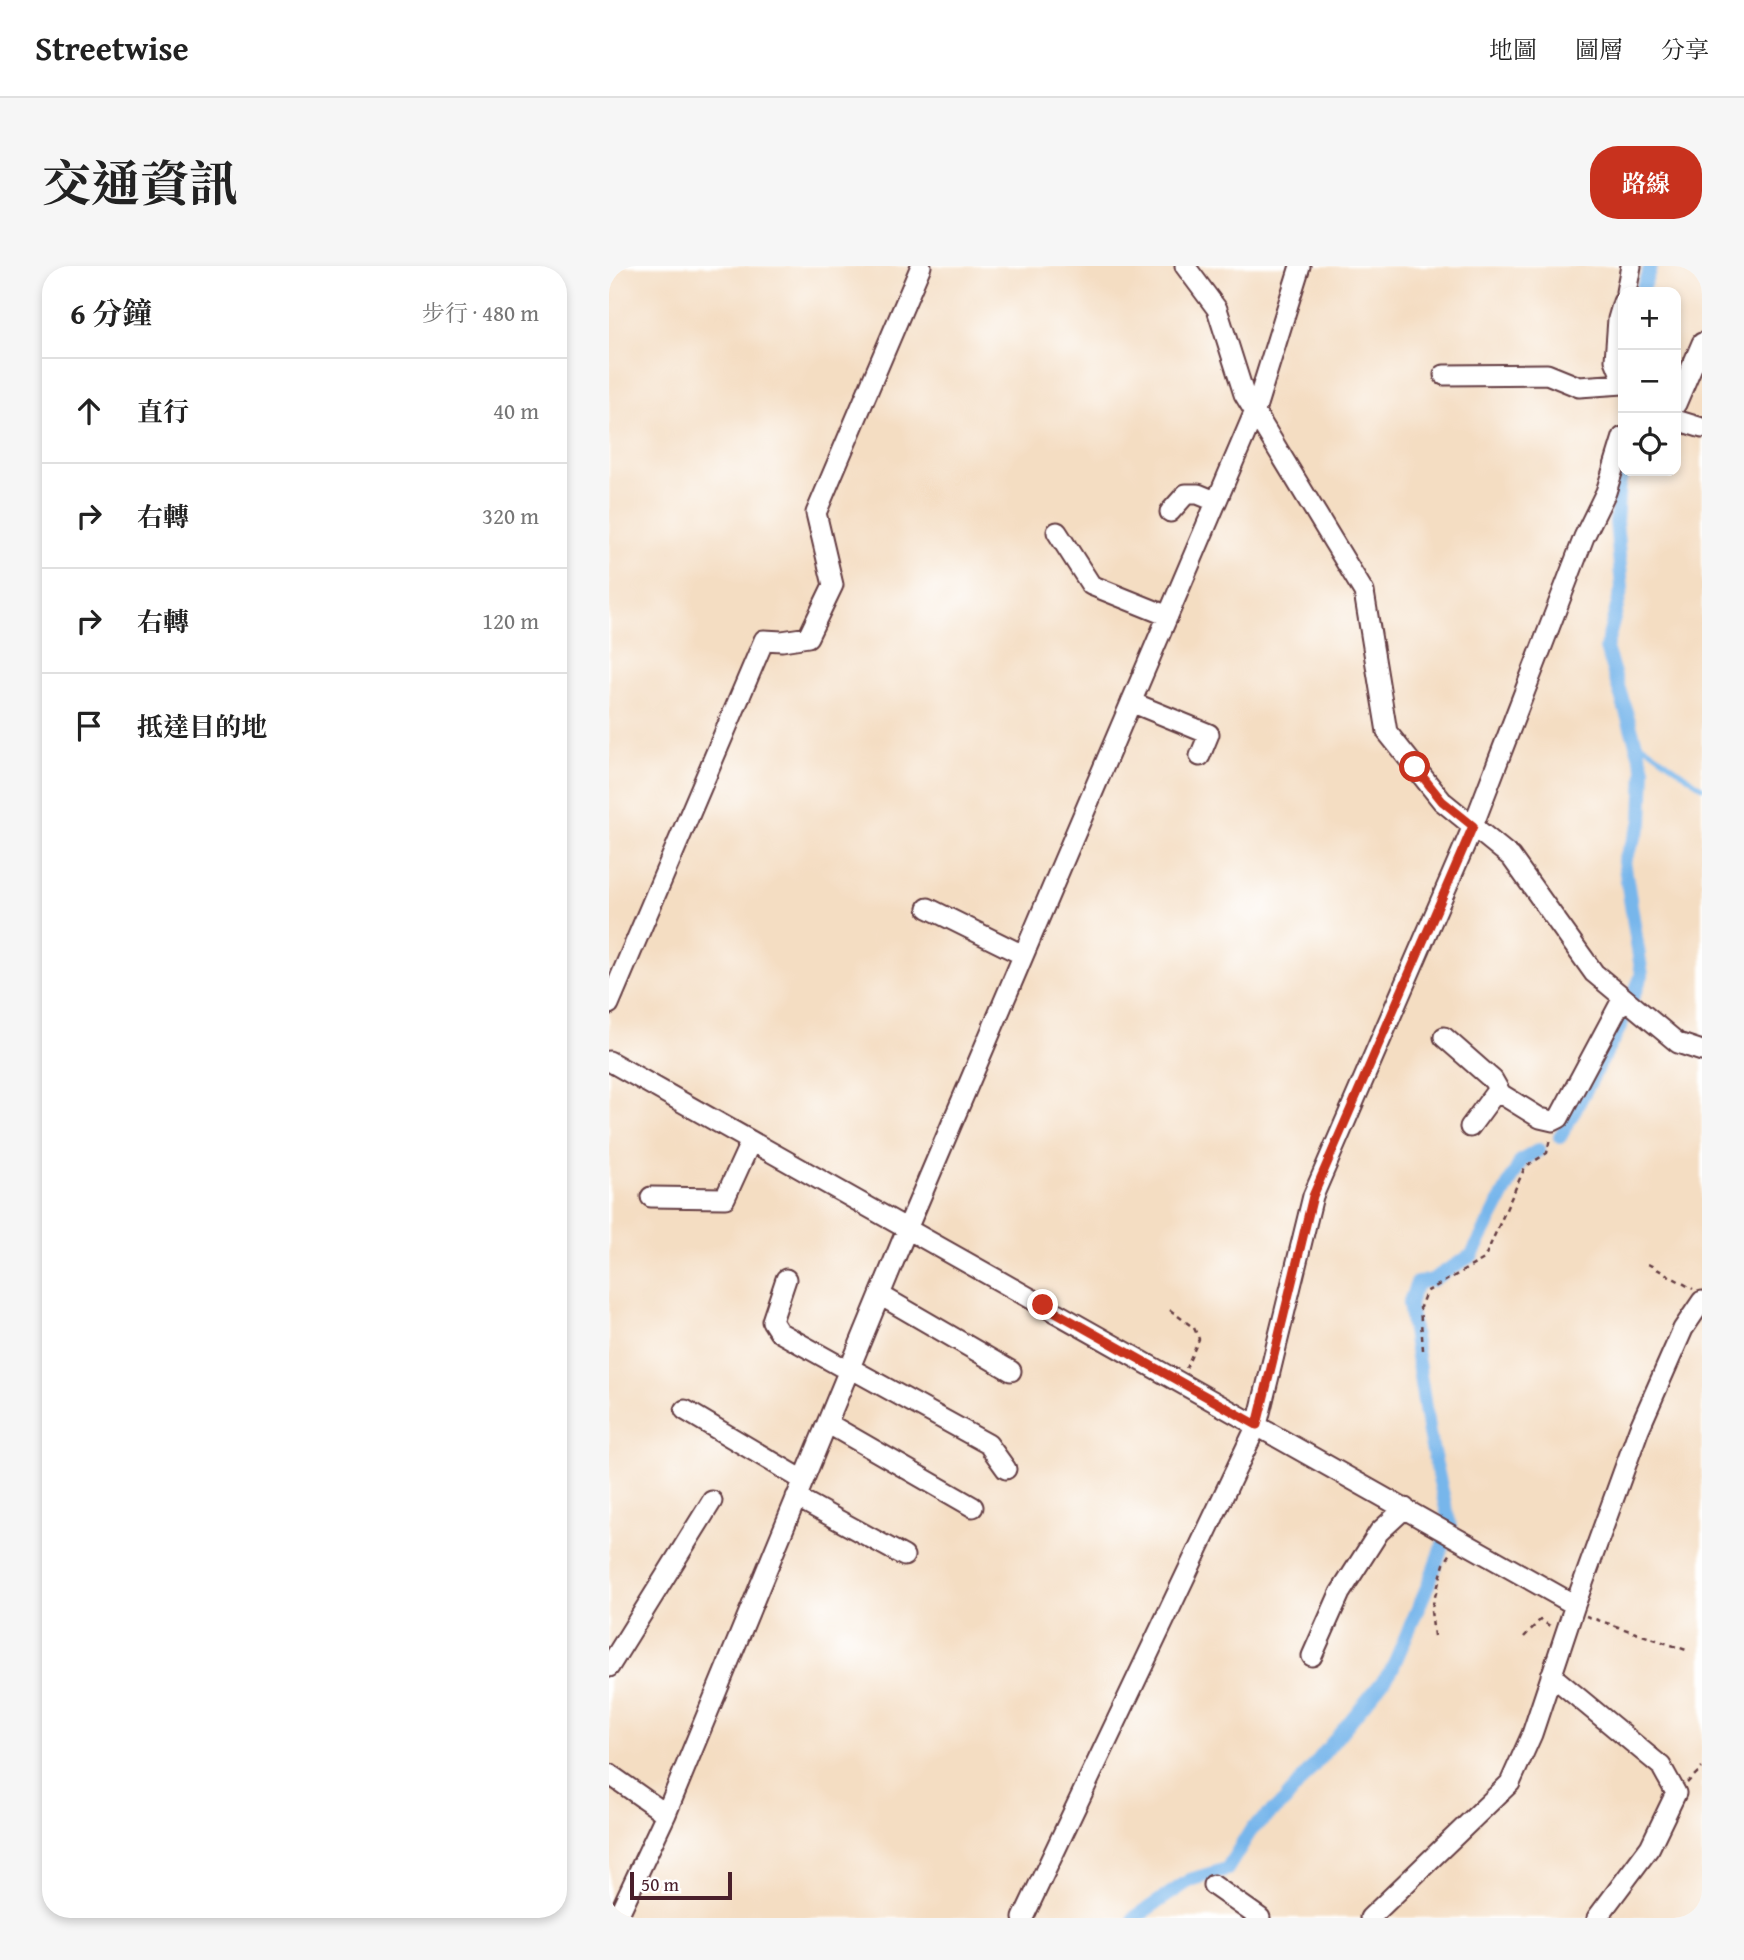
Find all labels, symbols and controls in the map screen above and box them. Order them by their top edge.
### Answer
text: Streetwise [35,24,189,72]
text: 地圖 [1489,32,1537,67]
text: 圖層 [1575,32,1623,67]
text: 分享 [1661,32,1709,67]
button: 路線 [1590,146,1702,219]
text: 交通資訊 [42,147,238,219]
map controls [1618,287,1681,476]
button: + [1618,287,1681,350]
text: 6 分鐘 [70,291,152,335]
text: 步行 · 480 m [422,296,539,329]
button: − [1618,350,1681,413]
icon: ahead [70,392,108,430]
text: 直行 [137,392,189,431]
text: 40 m [493,394,539,427]
button: locate [1618,413,1681,476]
icon: right [70,497,108,535]
text: 右轉 [137,497,189,536]
text: 320 m [482,499,539,532]
icon: right [70,602,108,640]
text: 右轉 [137,602,189,641]
text: 120 m [482,604,539,637]
icon: arrive [70,707,108,745]
text: 抵達目的地 [137,707,267,746]
route start [1399,751,1430,782]
route end [1027,1289,1058,1320]
scale bar [630,1869,731,1901]
text: 50 m [641,1870,679,1898]

